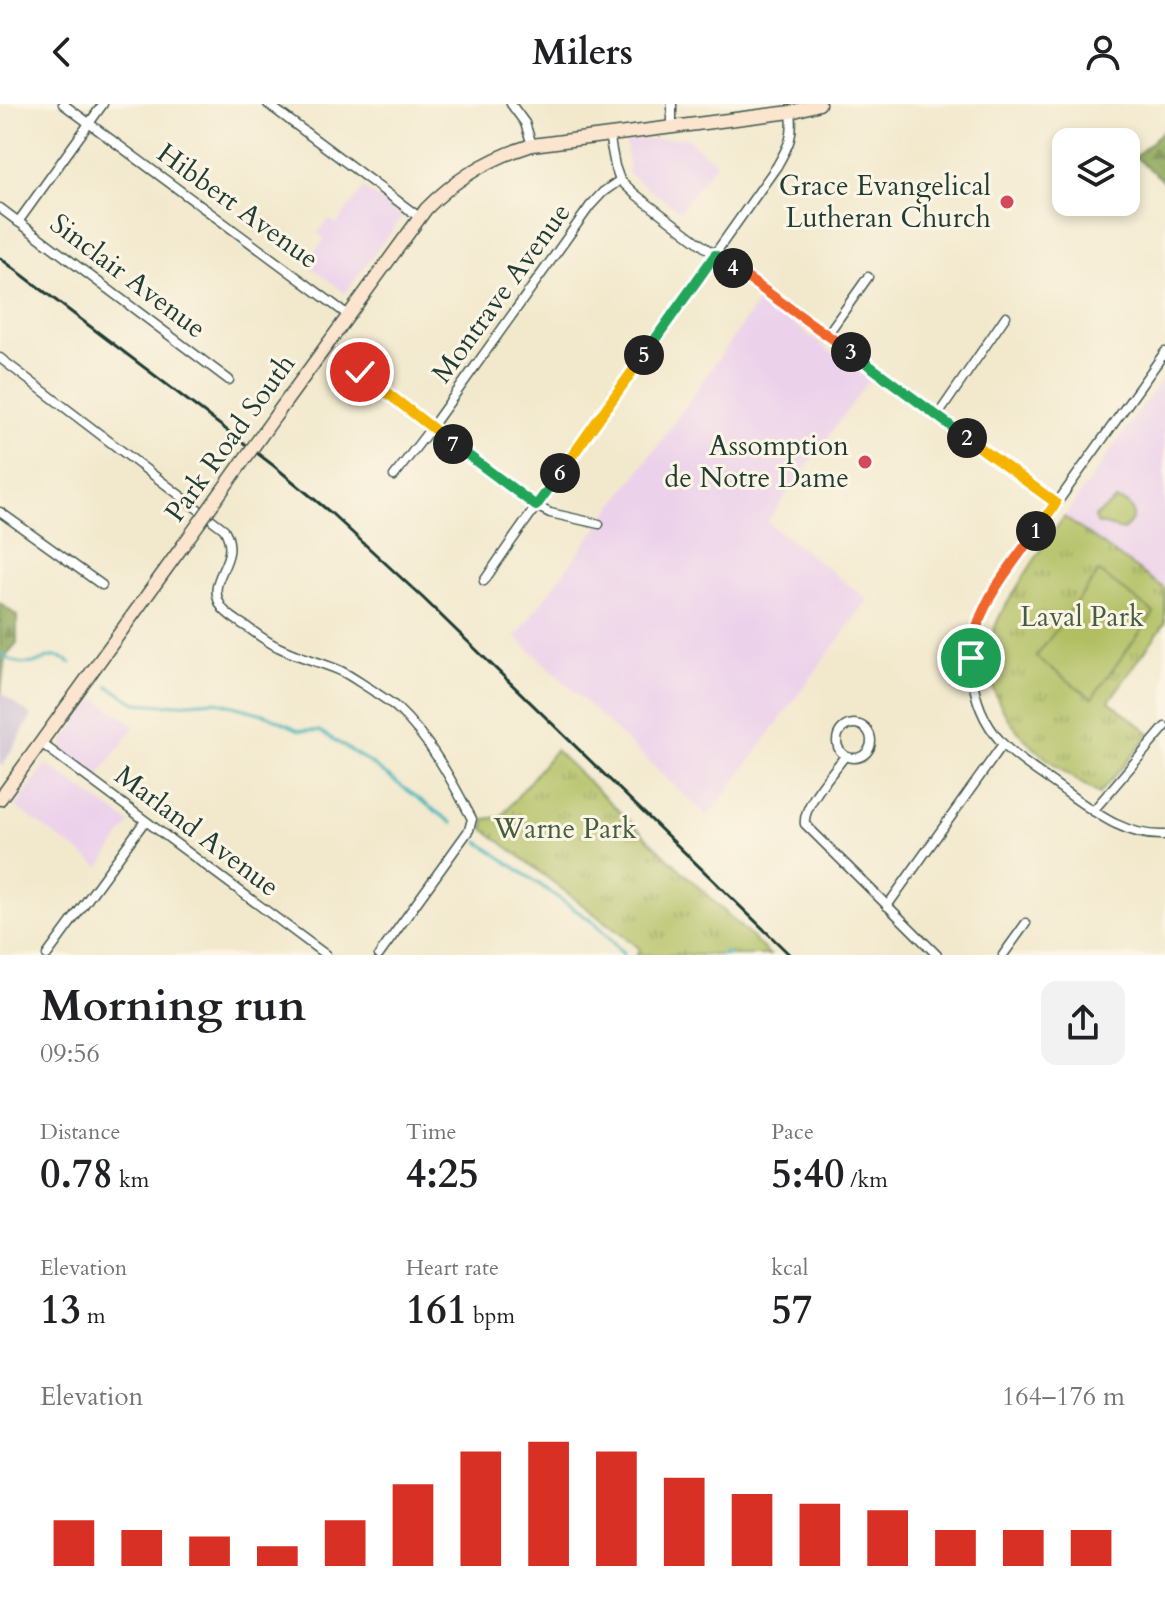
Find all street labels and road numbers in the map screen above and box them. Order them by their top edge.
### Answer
street label: Hibbert Avenue [149,134,327,278]
street label: Montrave Avenue [423,195,579,391]
street label: Sinclair Avenue [42,205,214,347]
street label: Park Road South [156,346,304,530]
street label: Marland Avenue [107,757,287,905]

